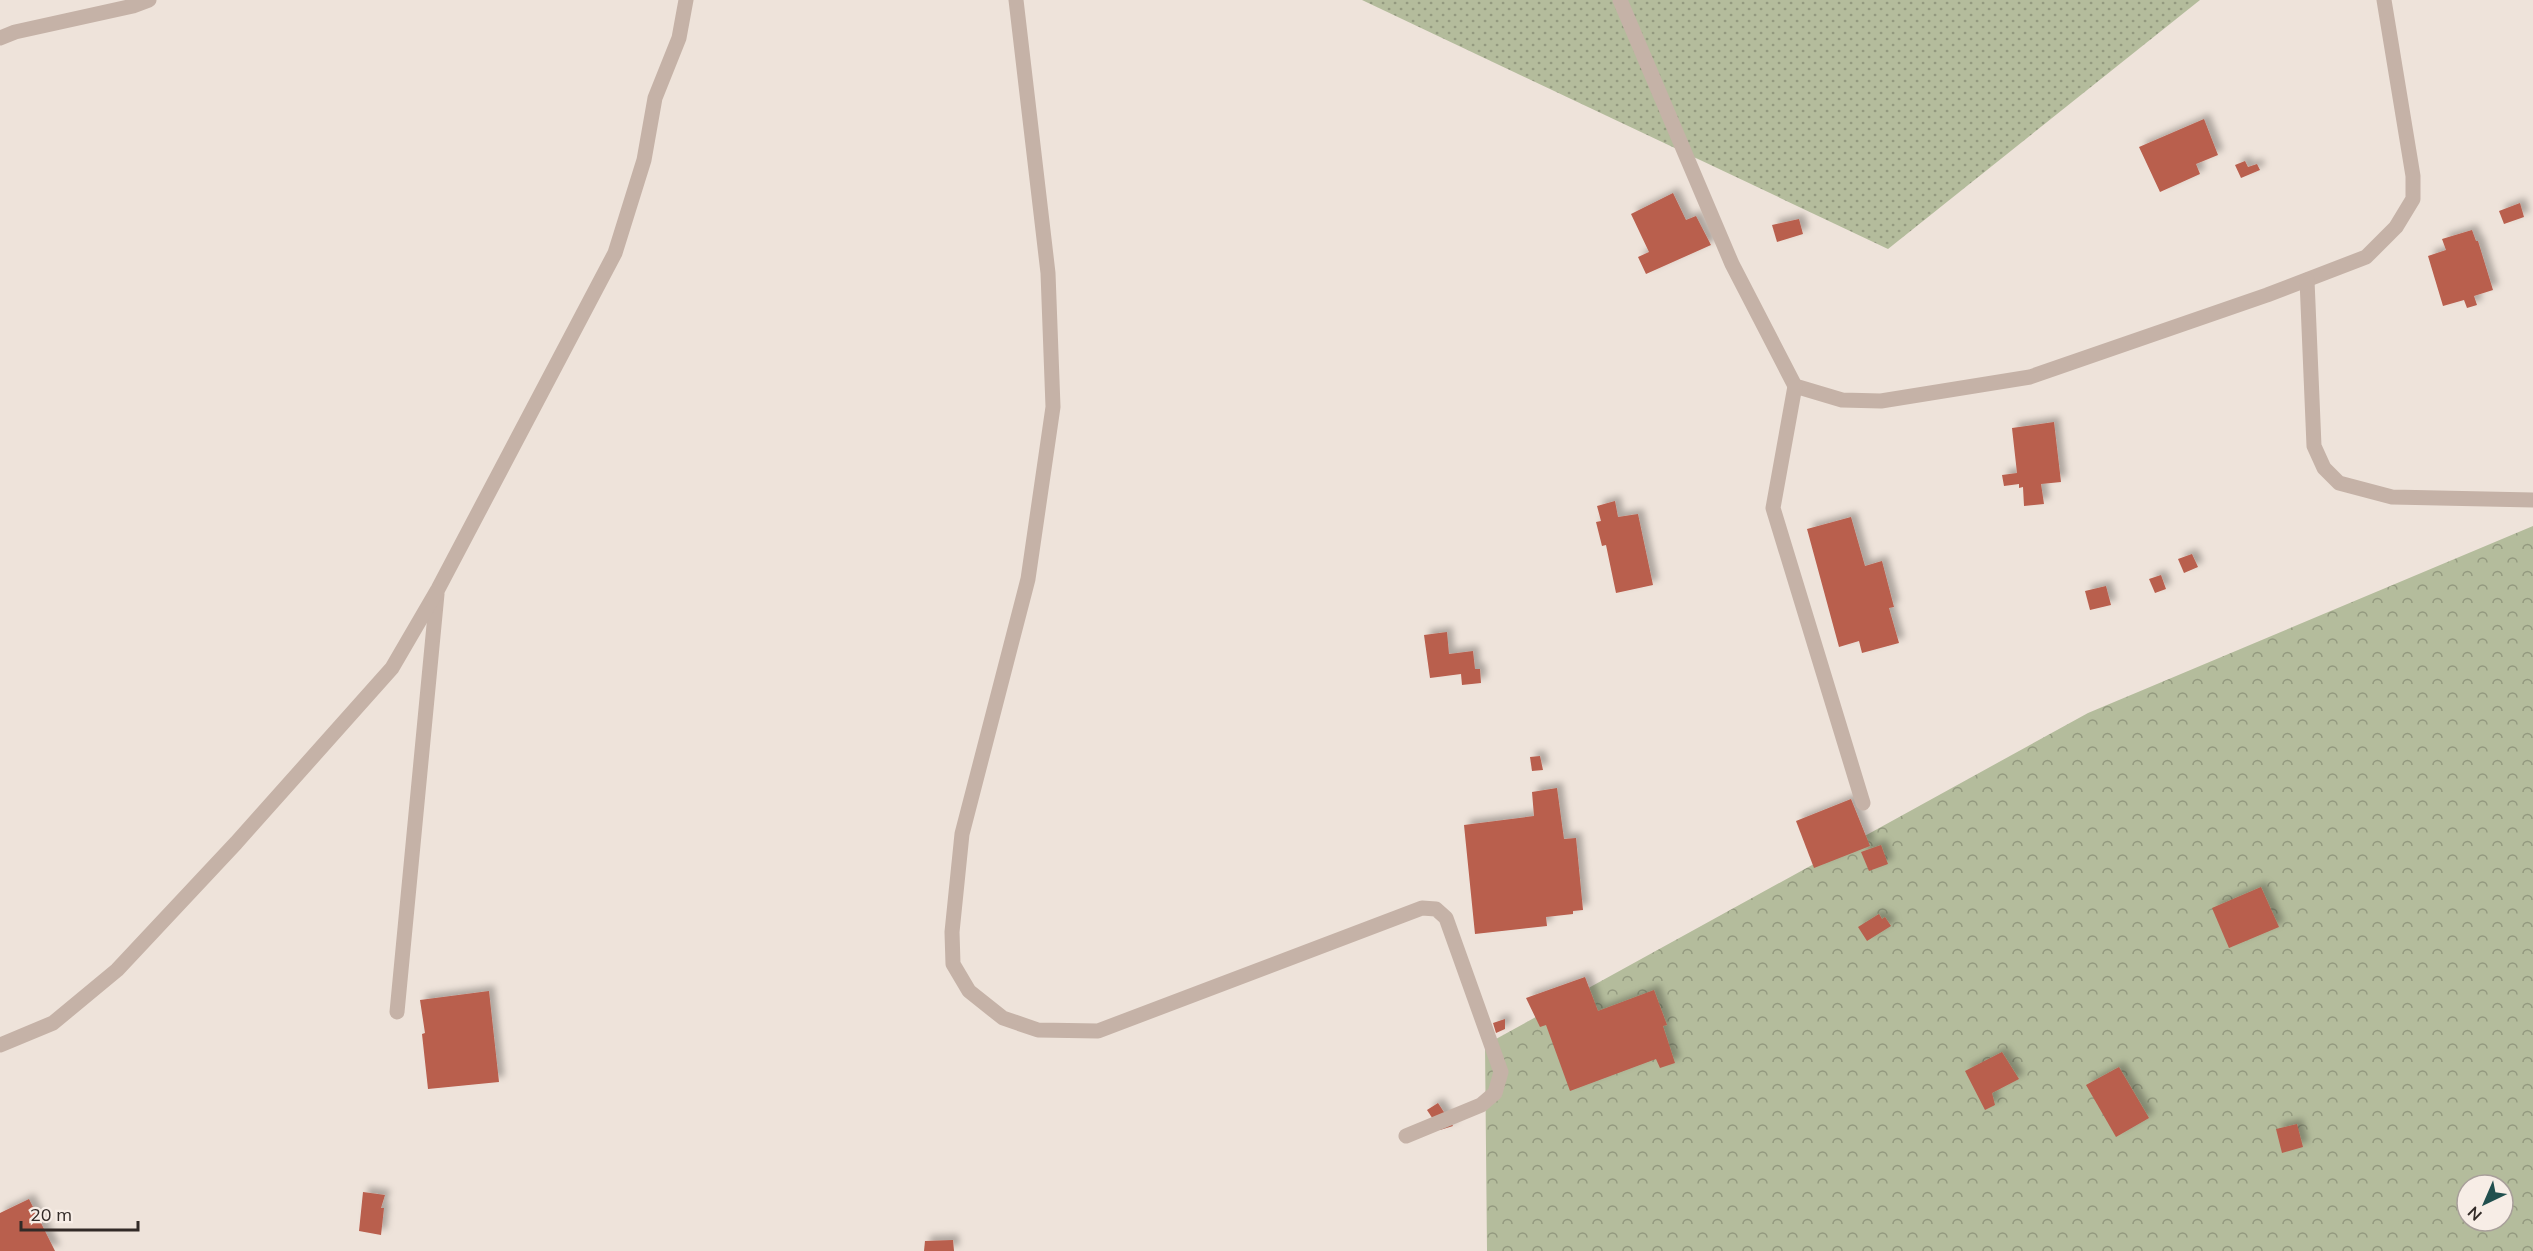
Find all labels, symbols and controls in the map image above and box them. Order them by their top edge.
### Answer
north arrow [2455,1173,2515,1233]
scale bar [21,1194,138,1232]
text: N [2463,1202,2486,1225]
text: 20 m [30,1203,72,1226]

